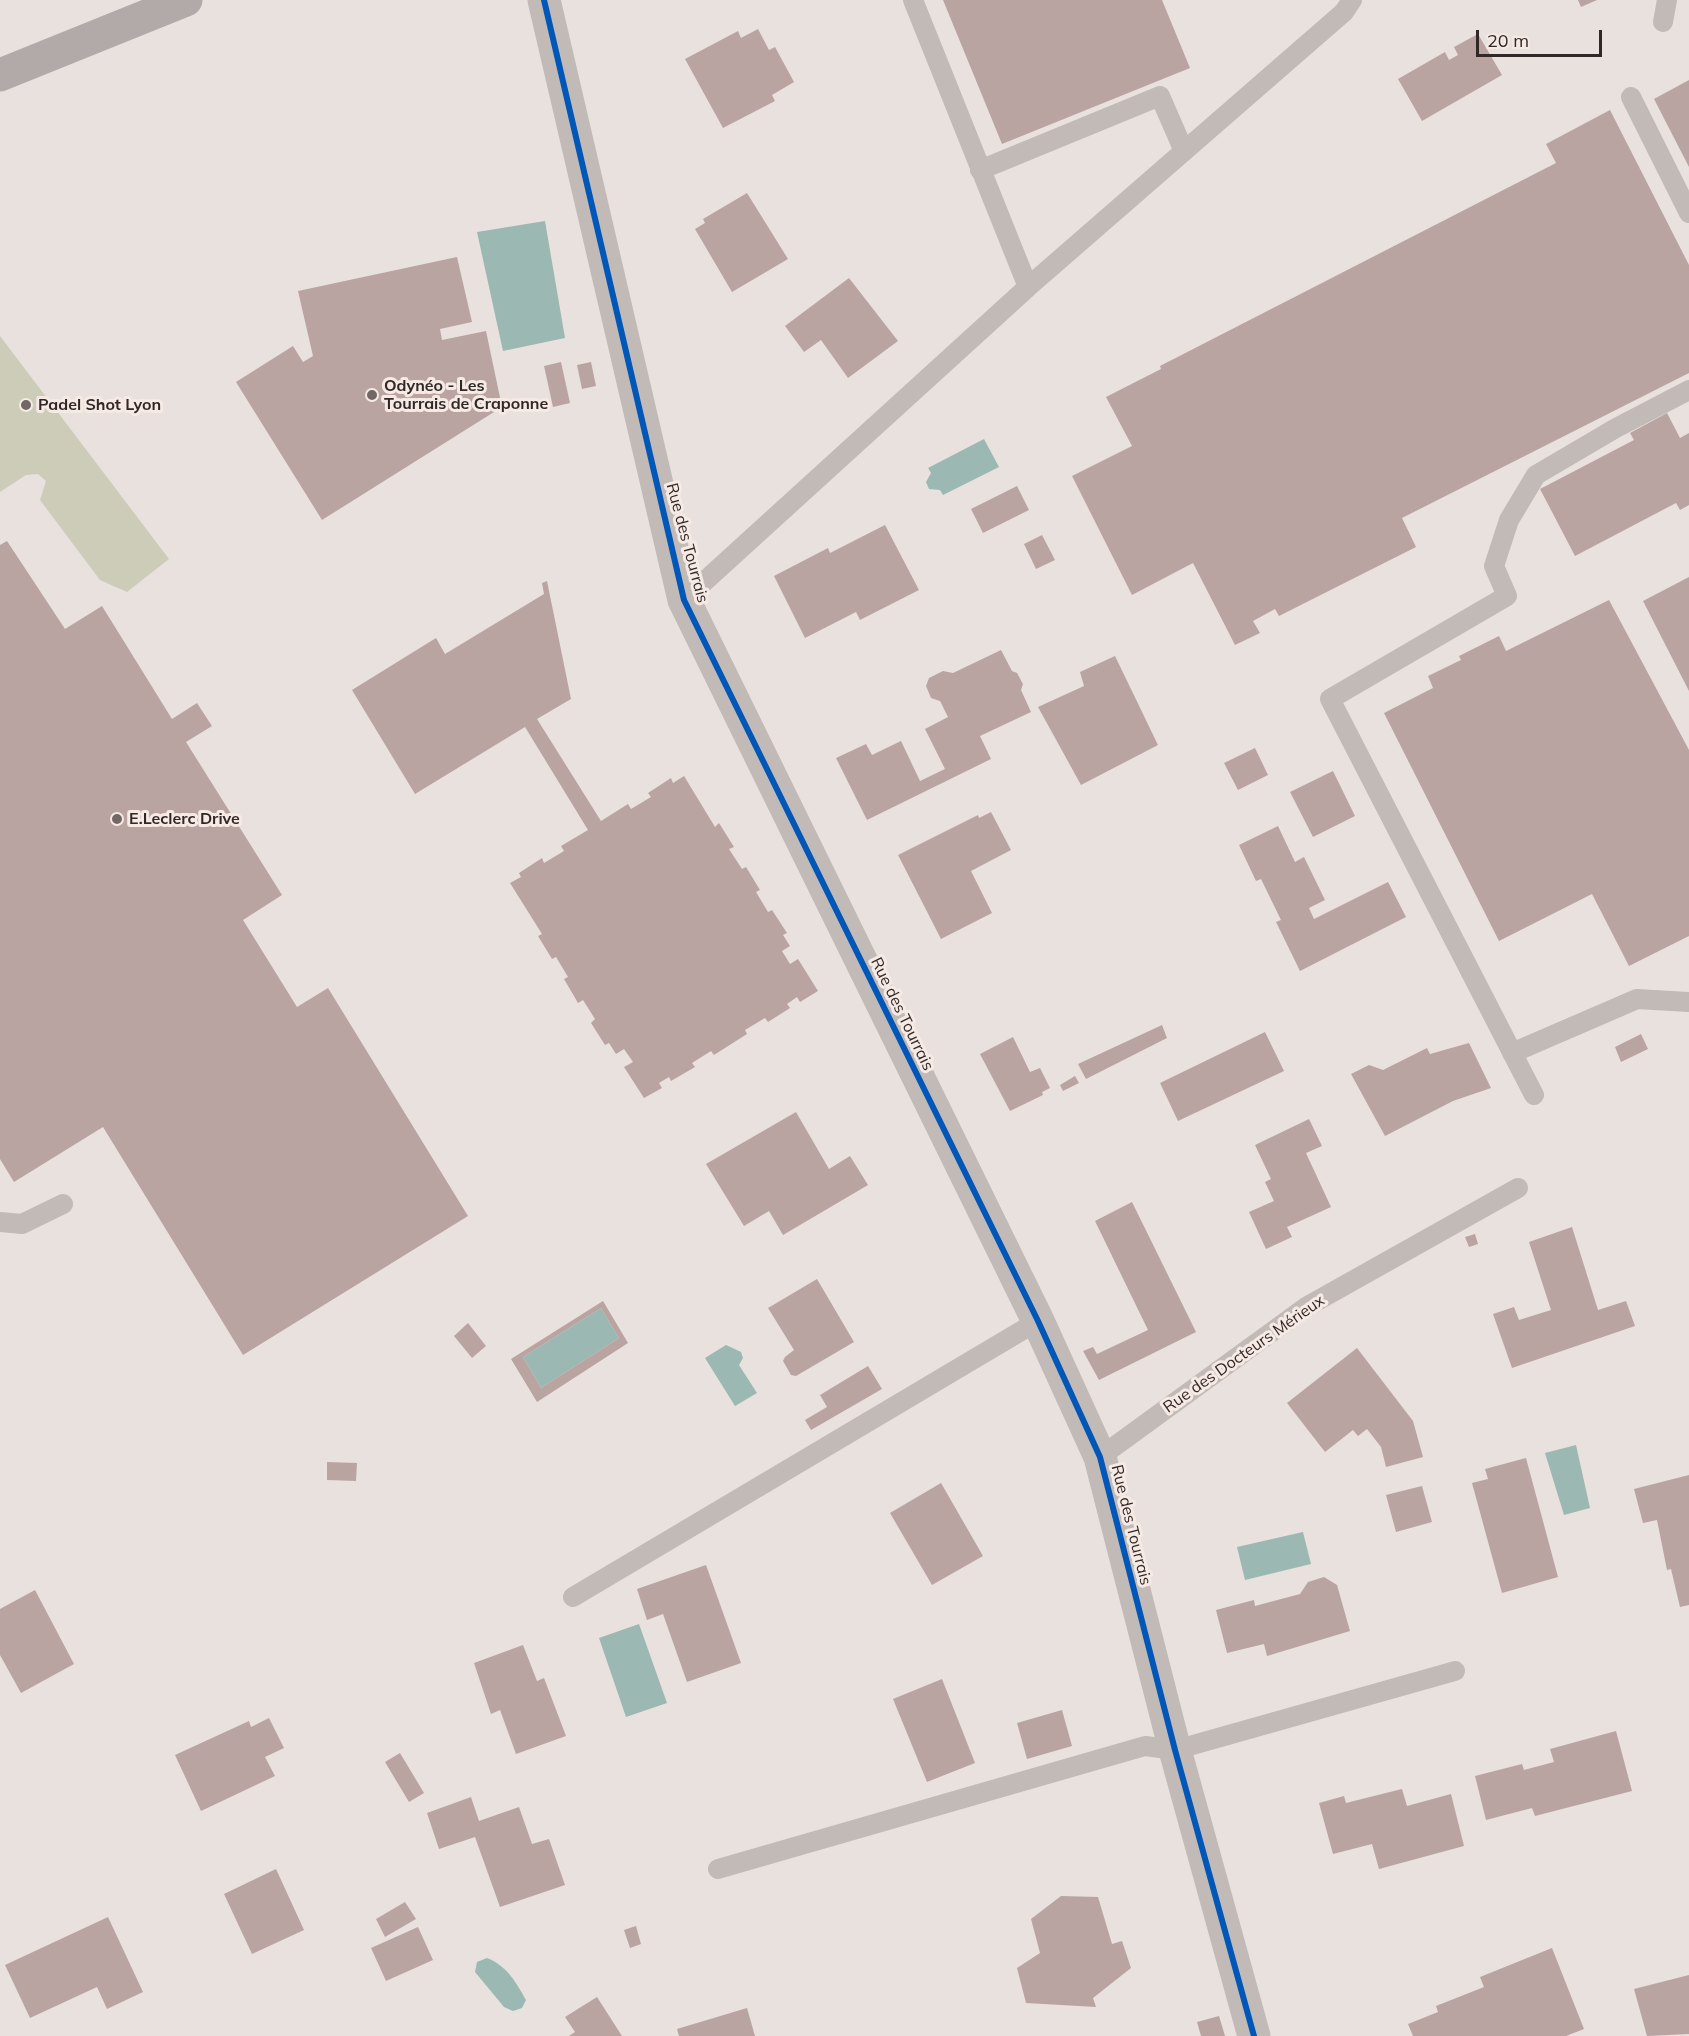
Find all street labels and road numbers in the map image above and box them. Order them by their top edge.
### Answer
street label: Rue des Tourrais [662,481,712,605]
street label: Rue des Tourrais [866,954,938,1074]
street label: Rue des Docteurs Mérieux [1160,1291,1328,1417]
street label: Rue des Tourrais [1107,1463,1155,1587]

